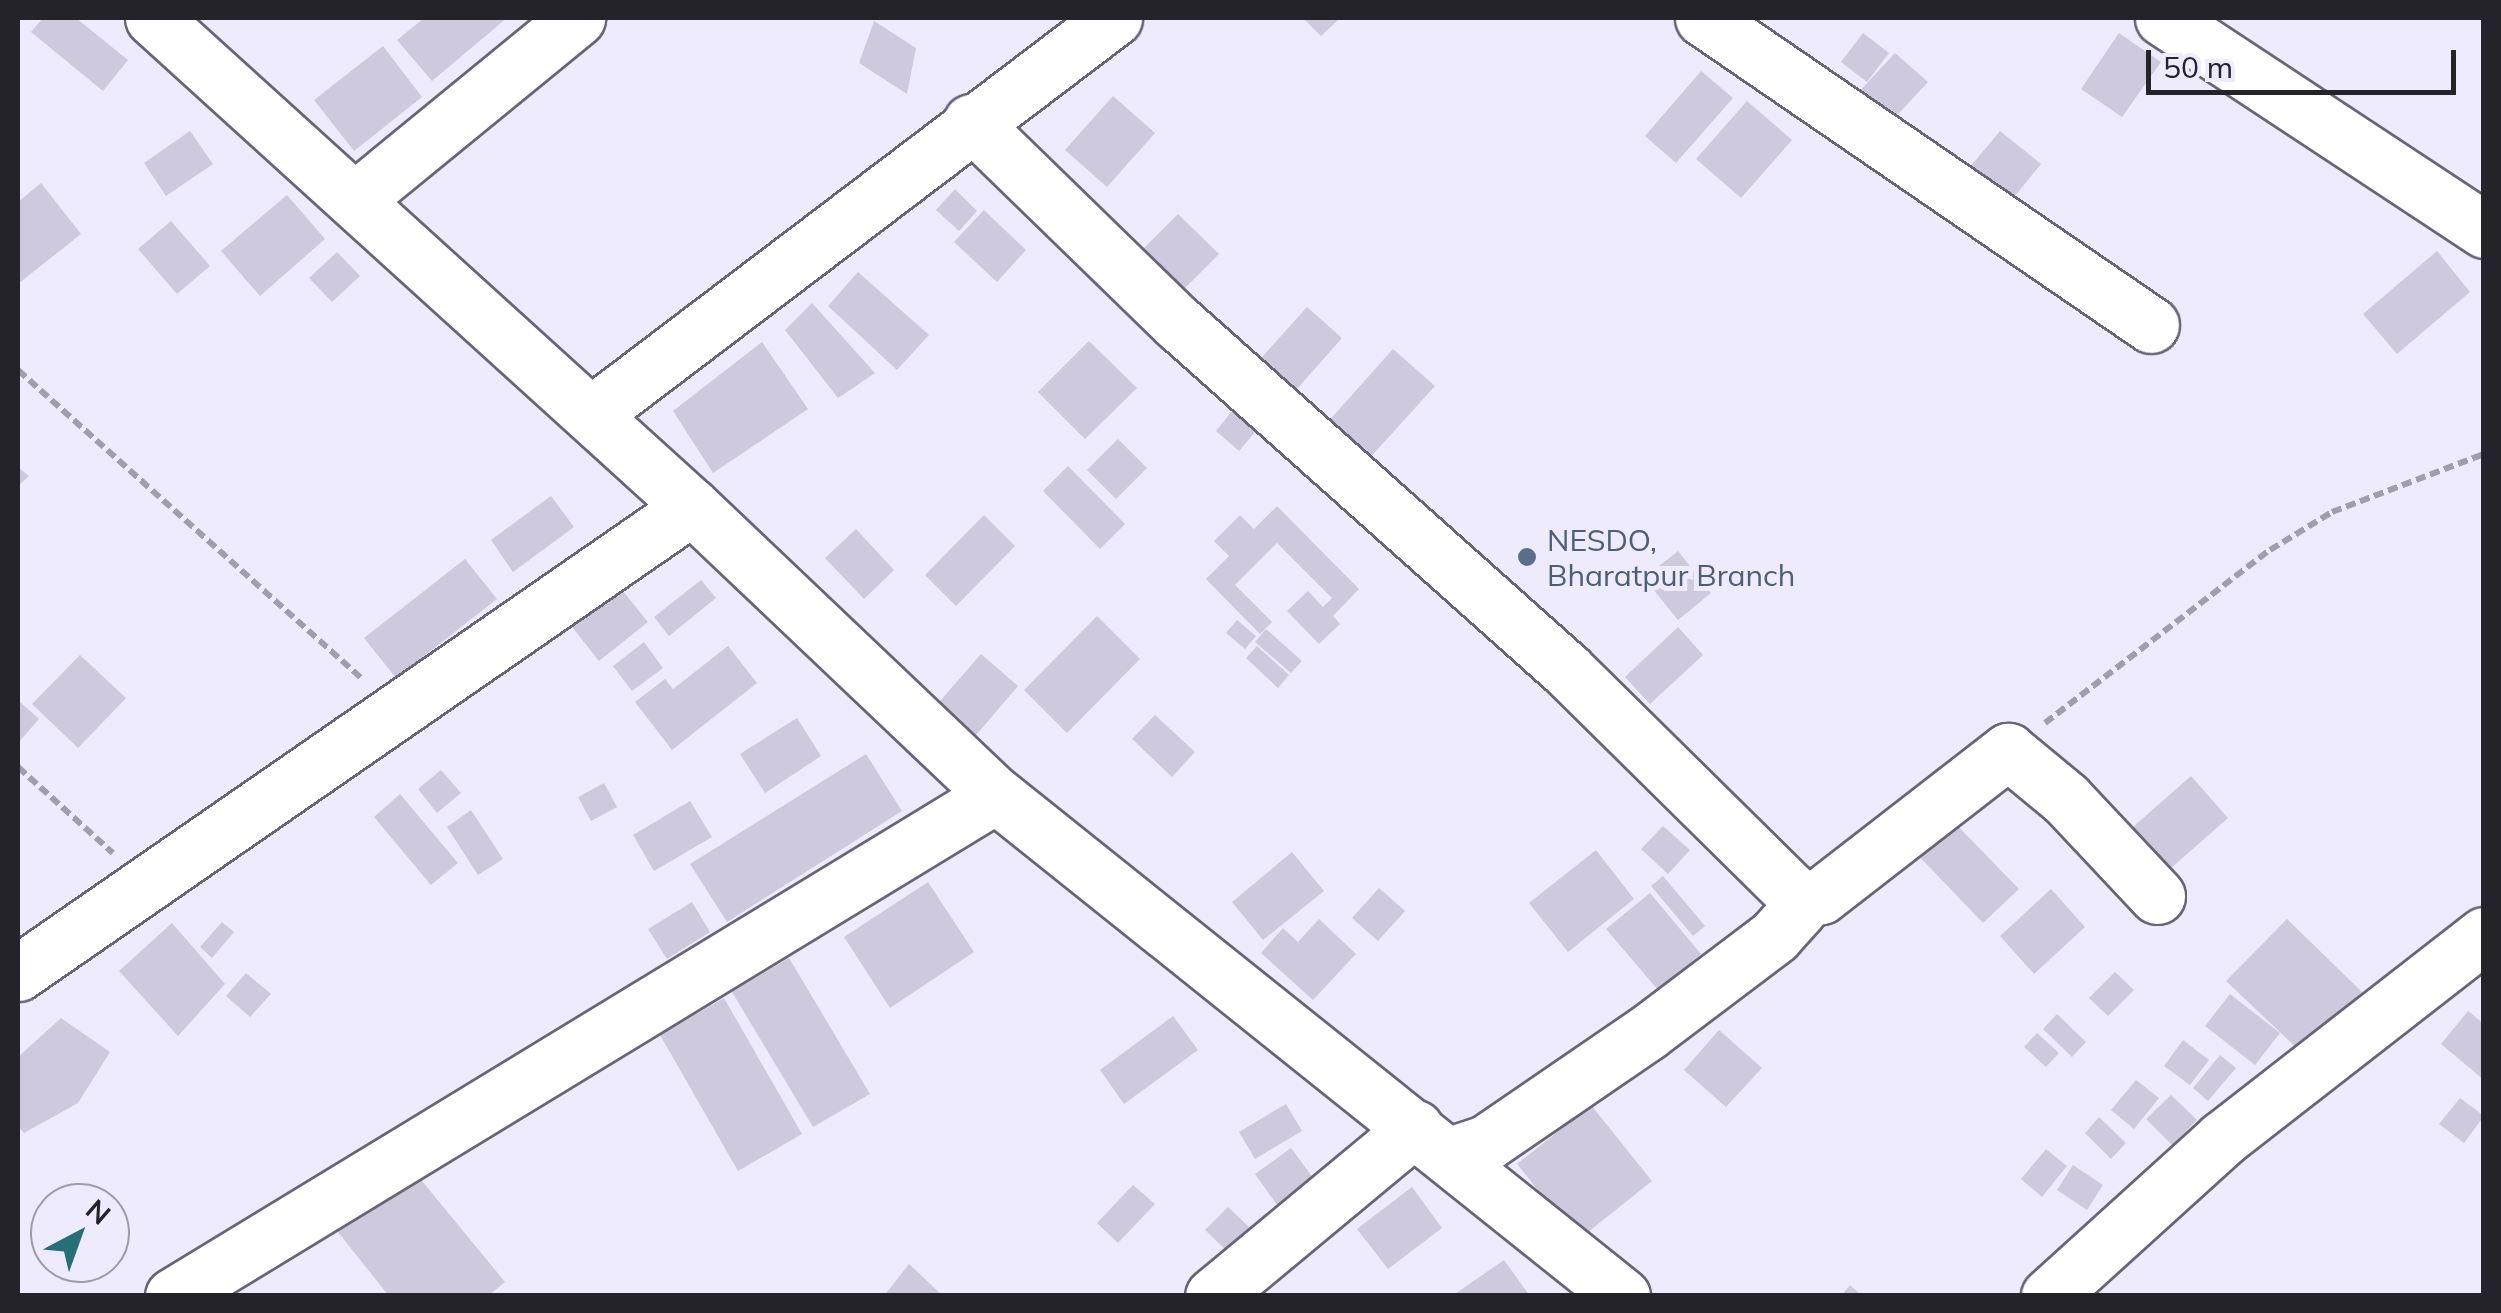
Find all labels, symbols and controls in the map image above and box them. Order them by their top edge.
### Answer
scale bar [2151,30,2461,92]
text: 50 m [2163,48,2233,86]
place label: NESDO, Bharatpur Branch [1547,522,1795,592]
marker: NESDO, Bharatpur Branch [1516,546,1538,568]
north arrow [30,1183,130,1283]
text: N [79,1191,118,1232]

